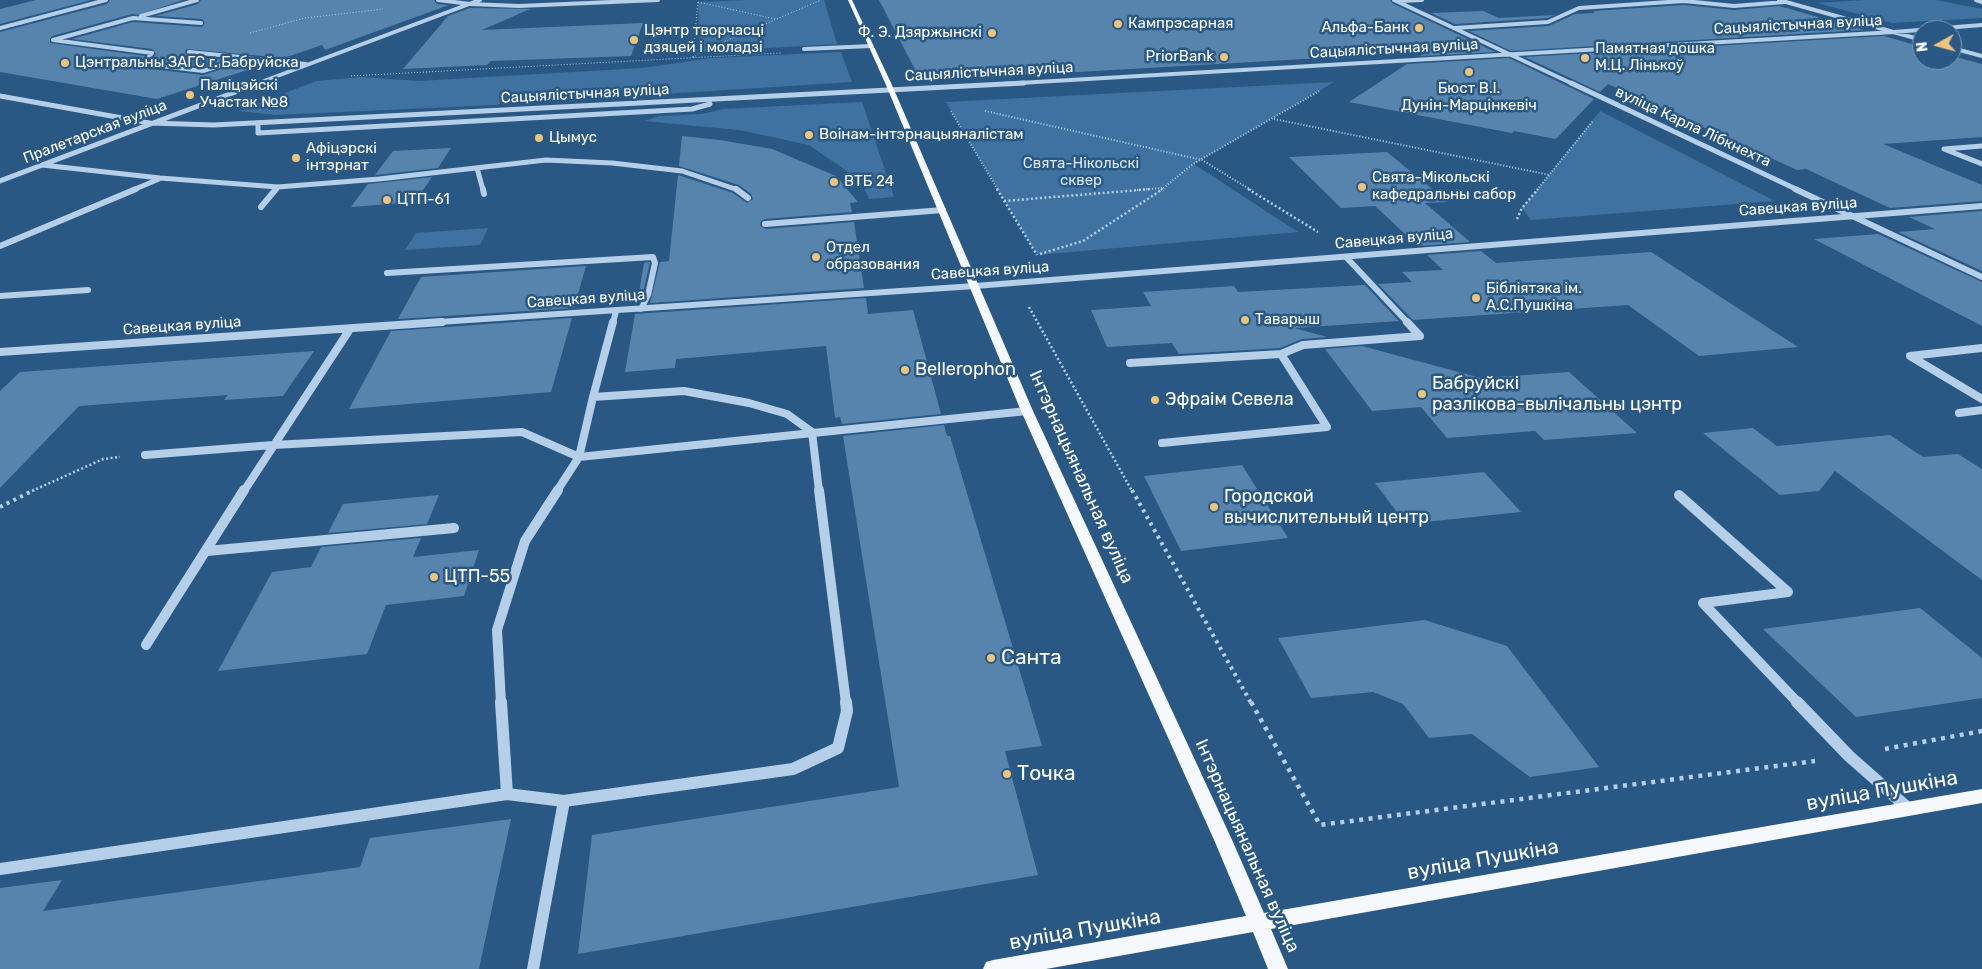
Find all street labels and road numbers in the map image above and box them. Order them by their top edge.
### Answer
street label: Сацыялістычная вуліца [1713,12,1883,38]
street label: Сацыялістычная вуліца [1309,36,1479,62]
street label: Сацыялістычная вуліца [904,59,1074,85]
street label: Сацыялістычная вуліца [500,81,670,107]
street label: вуліца Карла Лібкнехта [1612,83,1774,171]
street label: Пралетарская вуліца [21,96,169,168]
street label: Савецкая вуліца [1738,194,1858,220]
street label: Савецкая вуліца [1334,225,1454,253]
street label: Савецкая вуліца [930,258,1050,284]
street label: Савецкая вуліца [526,286,646,312]
street label: Савецкая вуліца [122,313,242,339]
street label: Інтэрнацыянальная вуліца [1024,367,1138,587]
street label: Інтэрнацыянальная вуліца [1190,736,1304,956]
street label: вуліца Пушкіна [1804,765,1960,817]
street label: вуліца Пушкіна [1405,834,1561,886]
street label: вуліца Пушкіна [1007,904,1163,956]

